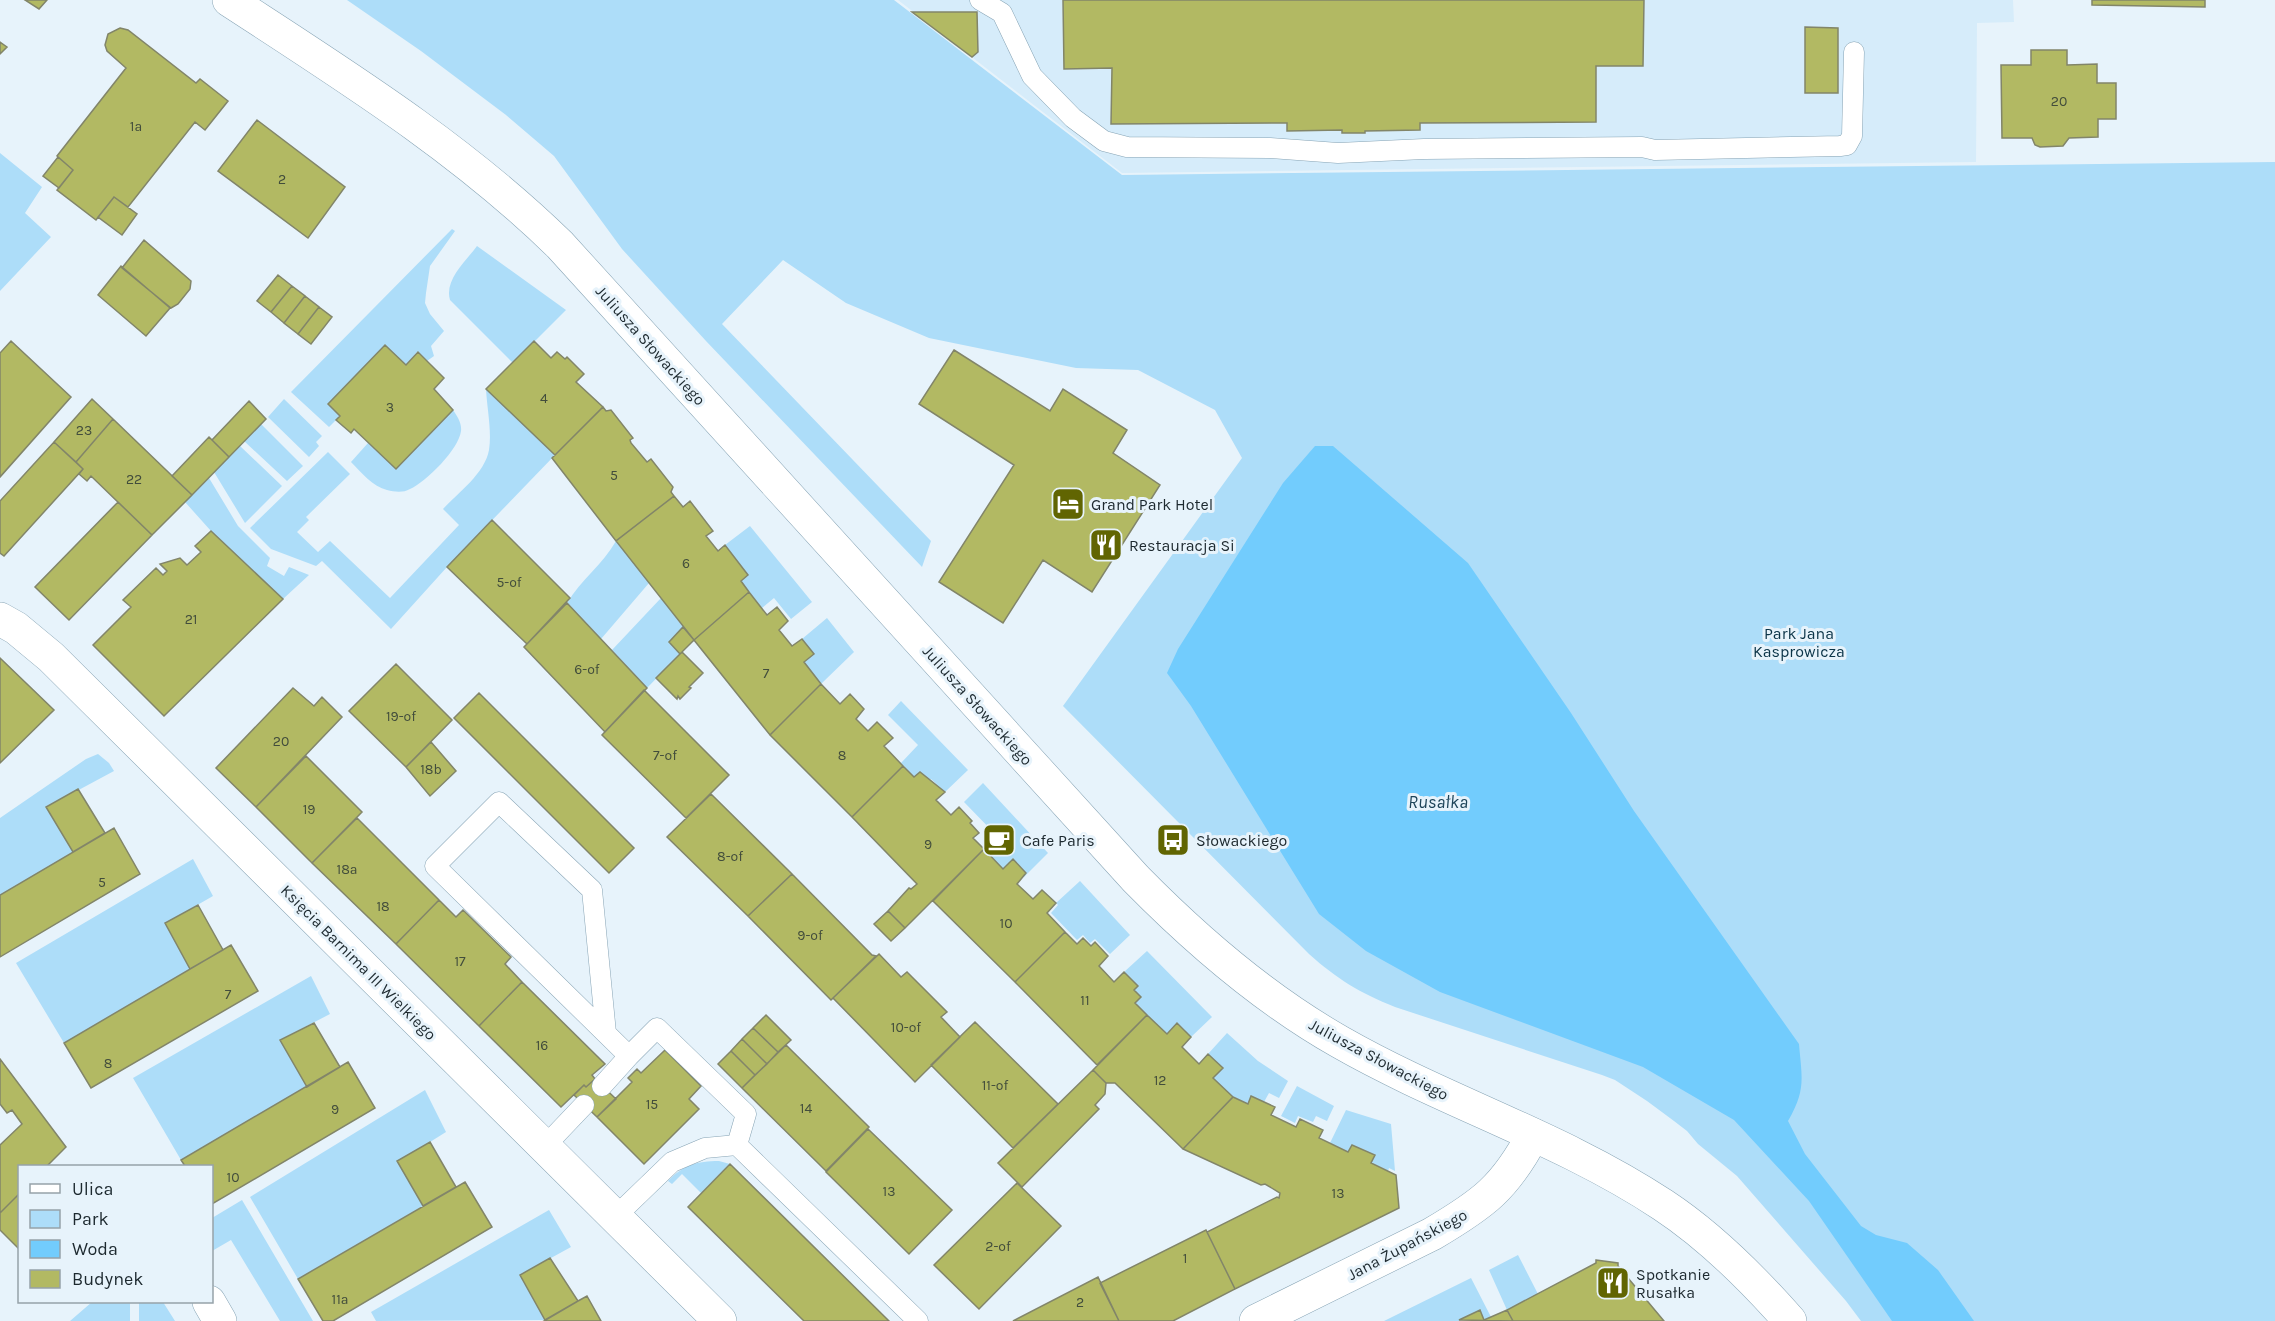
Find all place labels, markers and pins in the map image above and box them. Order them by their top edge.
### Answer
hotel icon: Grand Park Hotel [1050,486,1086,522]
place label: Grand Park Hotel [1091,495,1213,514]
restaurant icon: Restauracja Si [1088,527,1124,563]
place label: Restauracja Si [1129,536,1235,555]
cafe icon: Cafe Paris [981,822,1017,858]
bus stop icon: Słowackiego [1155,822,1191,858]
place label: Cafe Paris [1022,831,1095,850]
place label: Słowackiego [1196,831,1287,850]
restaurant icon: Spotkanie Rusałka [1595,1265,1631,1301]
place label: Spotkanie Rusałka [1636,1265,1710,1302]

